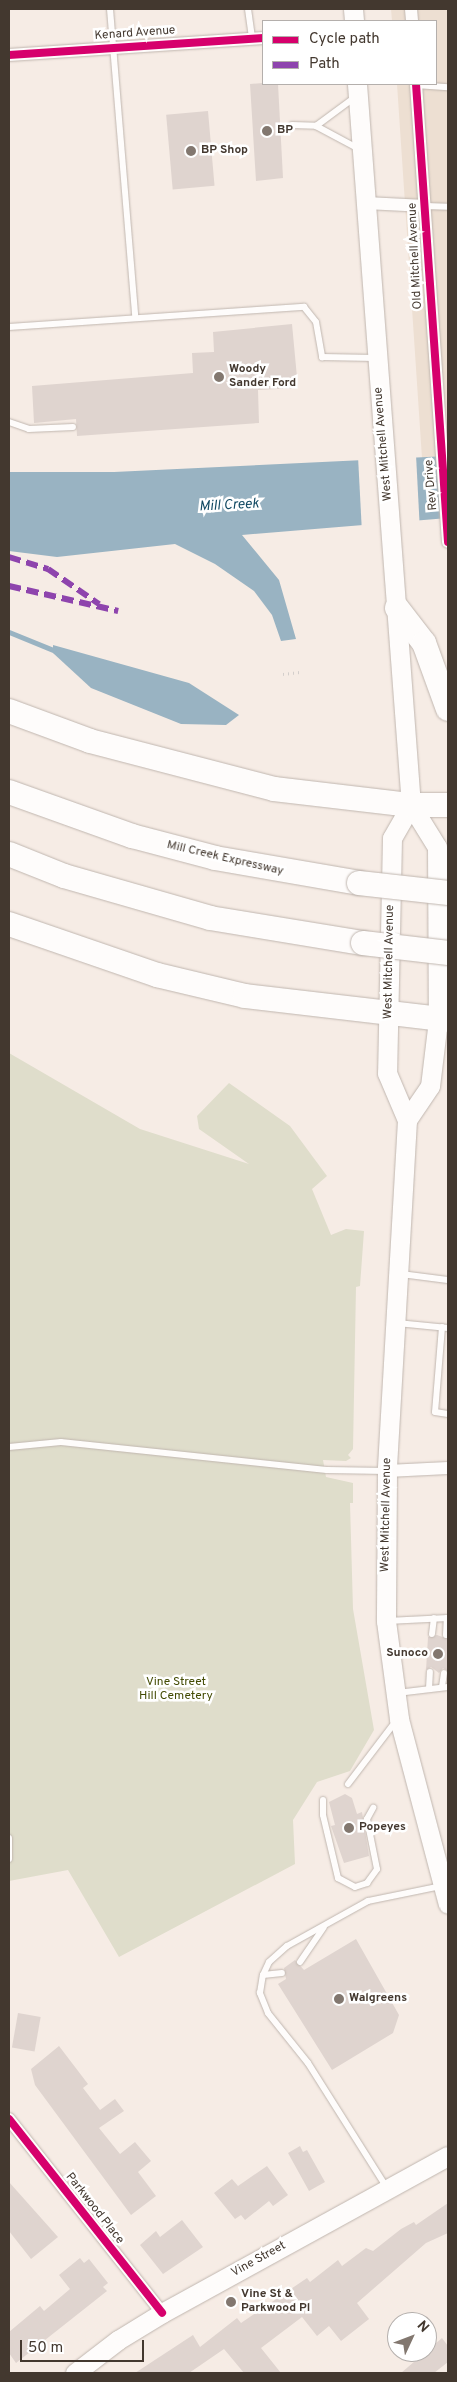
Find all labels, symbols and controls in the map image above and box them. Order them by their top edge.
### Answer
legend [262,20,437,85]
street label: Kenard Avenue [94,24,176,44]
text: Cycle path [309,30,380,49]
text: Path [309,55,340,74]
place label: BP [277,124,293,138]
marker: BP [261,125,273,137]
place label: BP Shop [201,144,248,158]
marker: BP Shop [185,145,197,157]
street label: Old Mitchell Avenue [406,202,426,310]
place label: Woody Sander Ford [229,363,296,391]
marker: Woody Sander Ford [213,371,225,383]
street label: West Mitchell Avenue [372,386,396,502]
street label: Rev Drive [423,459,441,511]
water label: Mill Creek [199,496,259,516]
street label: Mill Creek Expressway [165,839,285,879]
street label: West Mitchell Avenue [382,904,398,1020]
street label: West Mitchell Avenue [379,1457,395,1573]
place label: Sunoco [386,1647,428,1661]
marker: Sunoco [432,1648,444,1660]
park label: Vine Street Hill Cemetery [139,1676,213,1704]
place label: Popeyes [359,1821,406,1835]
marker: Popeyes [343,1822,355,1834]
place label: Walgreens [349,1992,407,2006]
marker: Walgreens [333,1993,345,2005]
street label: Parkwood Place [62,2171,126,2247]
street label: Vine Street [229,2239,289,2281]
place label: Vine St & Parkwood Pl [241,2288,310,2316]
marker: Vine St & Parkwood Pl [225,2296,237,2308]
north arrow [387,2312,437,2362]
text: N [413,2318,432,2337]
scale bar [22,2330,146,2362]
text: 50 m [28,2339,63,2358]

